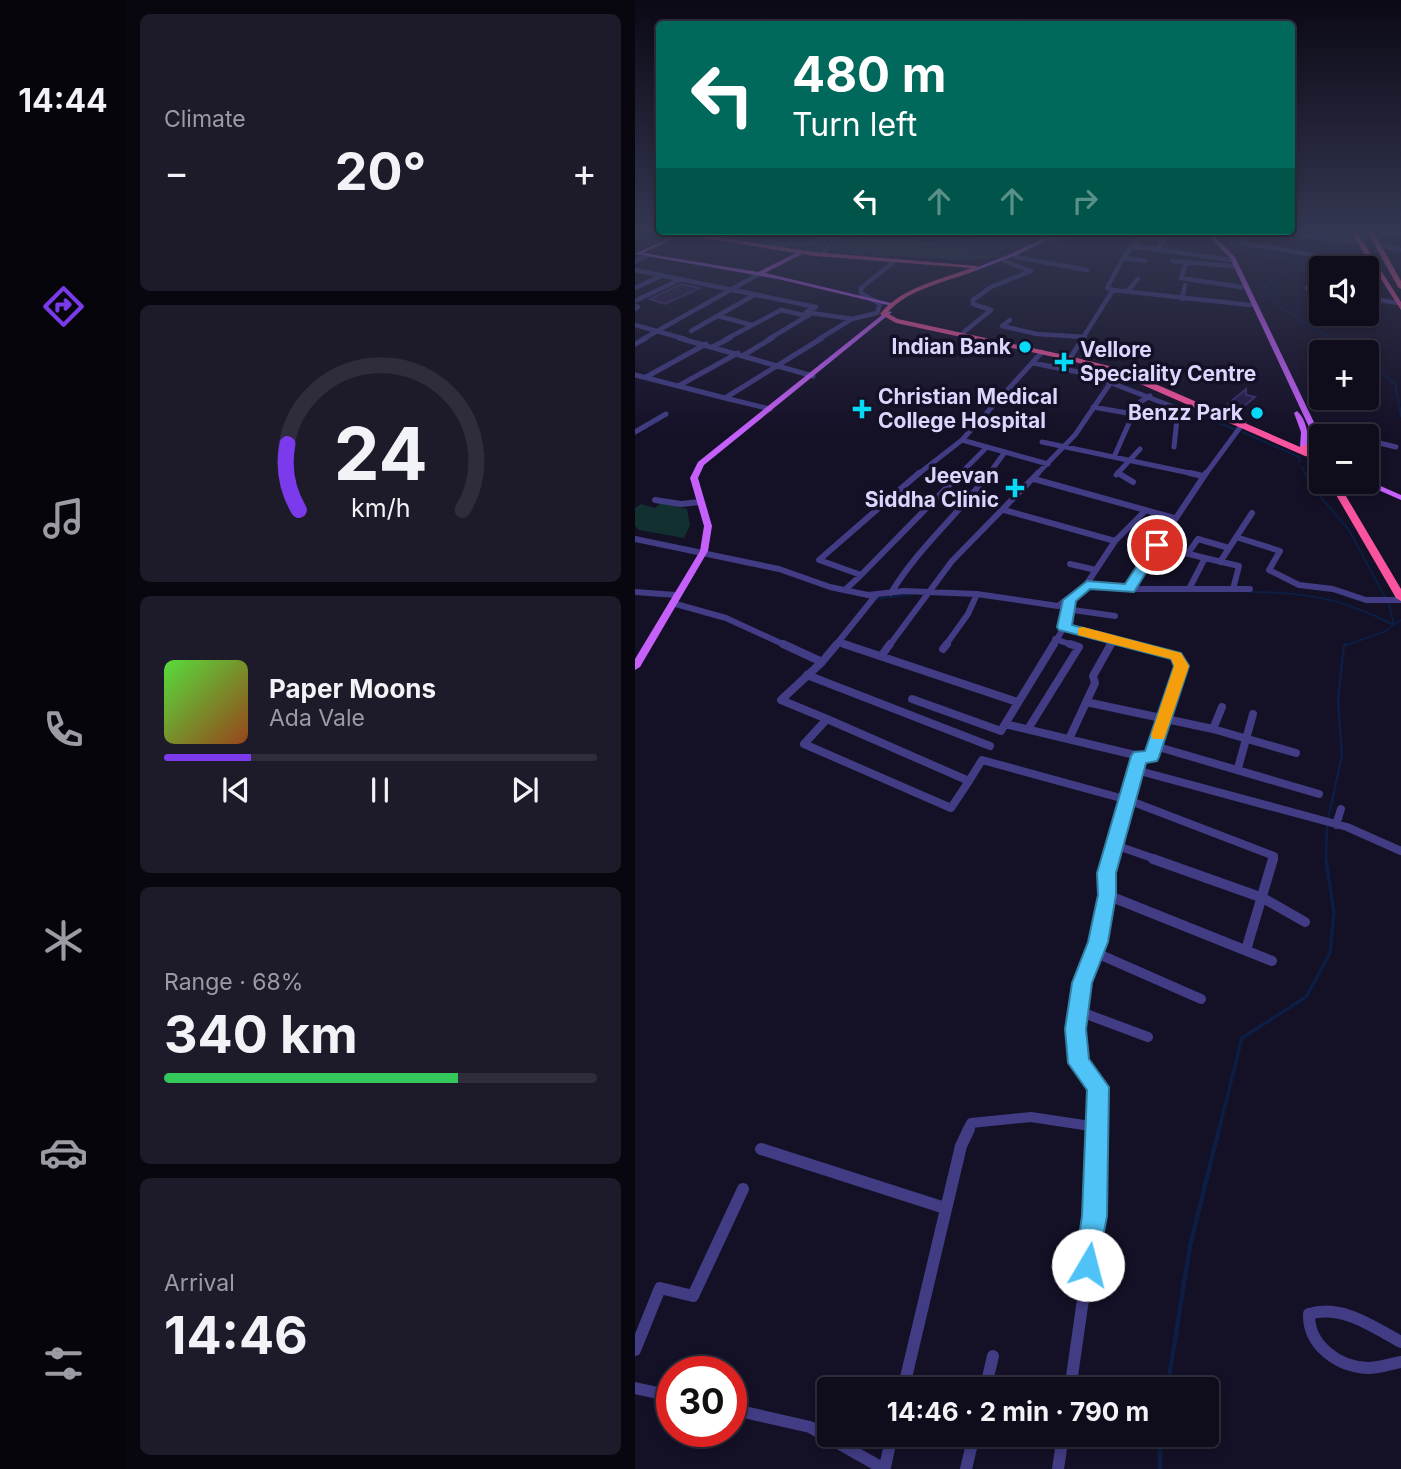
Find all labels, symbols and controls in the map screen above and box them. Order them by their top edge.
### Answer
text: 480 m [792,45,946,104]
icon: left [677,49,768,140]
text: 14:44 [18,81,108,120]
text: Climate [164,105,246,133]
text: Turn left [792,105,917,144]
text: 20° [335,140,426,203]
text: − [164,149,189,195]
text: + [572,149,597,195]
icon: left [847,182,885,220]
icon: ahead [920,182,958,220]
icon: ahead [993,182,1031,220]
icon: right [1066,182,1104,220]
map controls [1309,256,1379,494]
button: sound [1309,256,1379,326]
icon: directions [39,282,88,331]
place label: Indian Bank [892,334,1012,359]
place label: Vellore Speciality Centre [1080,337,1256,386]
marker: Indian Bank [1017,339,1033,355]
button: + [1309,340,1379,410]
marker: Vellore Speciality Centre [1054,352,1074,372]
place label: Christian Medical College Hospital [878,384,1058,433]
marker: Christian Medical College Hospital [852,399,872,419]
place label: Benzz Park [1128,400,1244,425]
marker: Benzz Park [1249,405,1265,421]
text: 24 [334,409,427,498]
button: − [1309,424,1379,494]
place label: Jeevan Siddha Clinic [865,463,999,512]
marker: Jeevan Siddha Clinic [1005,478,1025,498]
text: km/h [351,492,410,522]
icon: music [39,494,88,543]
pin [1127,515,1187,575]
icon: arrive [1138,526,1176,564]
text: Paper Moons [269,673,436,704]
text: Ada Vale [269,704,365,732]
icon: phone [39,705,88,754]
icon: previous [217,771,255,809]
icon: pause [361,771,399,809]
icon: next [506,771,544,809]
icon: climate [39,916,88,965]
text: Range · 68% [164,968,303,996]
text: 340 km [164,1003,358,1066]
icon: car [39,1128,88,1177]
position arrow [1051,1228,1125,1302]
text: Arrival [164,1269,235,1297]
text: 14:46 [164,1304,308,1367]
icon: filters [39,1339,88,1388]
speed limit sign: 30 [656,1356,747,1447]
text: 14:46 · 2 min · 790 m [887,1396,1149,1427]

